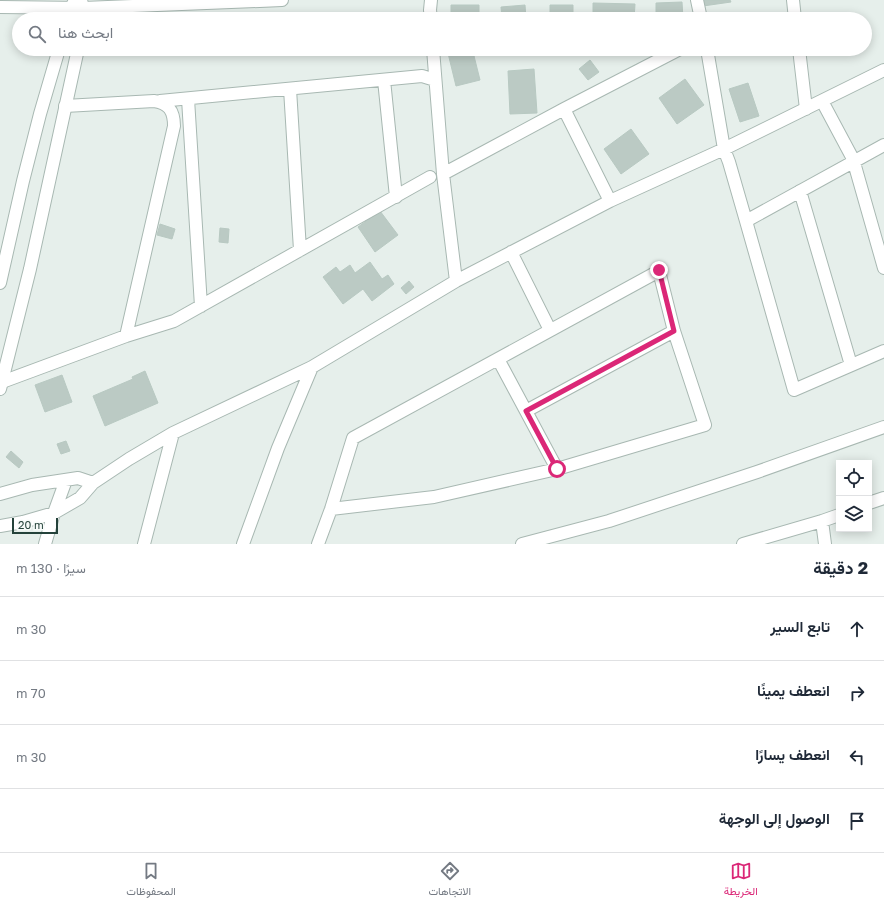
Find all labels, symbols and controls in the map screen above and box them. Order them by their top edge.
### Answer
search box [12,12,872,56]
icon: search [26,23,48,45]
text: ابحث هنا [58,23,113,41]
route end [650,261,668,279]
route start [548,460,566,478]
map controls [836,460,872,532]
button: locate [836,460,872,496]
button: layers [836,496,872,532]
scale bar [12,516,58,535]
text: 20 m [18,518,44,531]
text: 2 دقيقة [813,557,868,578]
text: سيرًا · 130 m [16,560,86,576]
text: تابع السير [770,617,830,635]
icon: ahead [846,618,868,640]
text: 30 m [16,621,46,637]
text: انعطف يمينًا [757,681,830,699]
icon: right [846,682,868,704]
text: 70 m [16,685,46,701]
text: انعطف يسارًا [755,745,830,763]
icon: left [846,746,868,768]
text: 30 m [16,749,46,765]
text: الوصول إلى الوجهة [719,809,830,827]
icon: arrive [846,810,868,832]
tab: المحفوظات [126,860,176,901]
tab: الاتجاهات [428,860,471,901]
tab: الخريطة [724,860,758,901]

